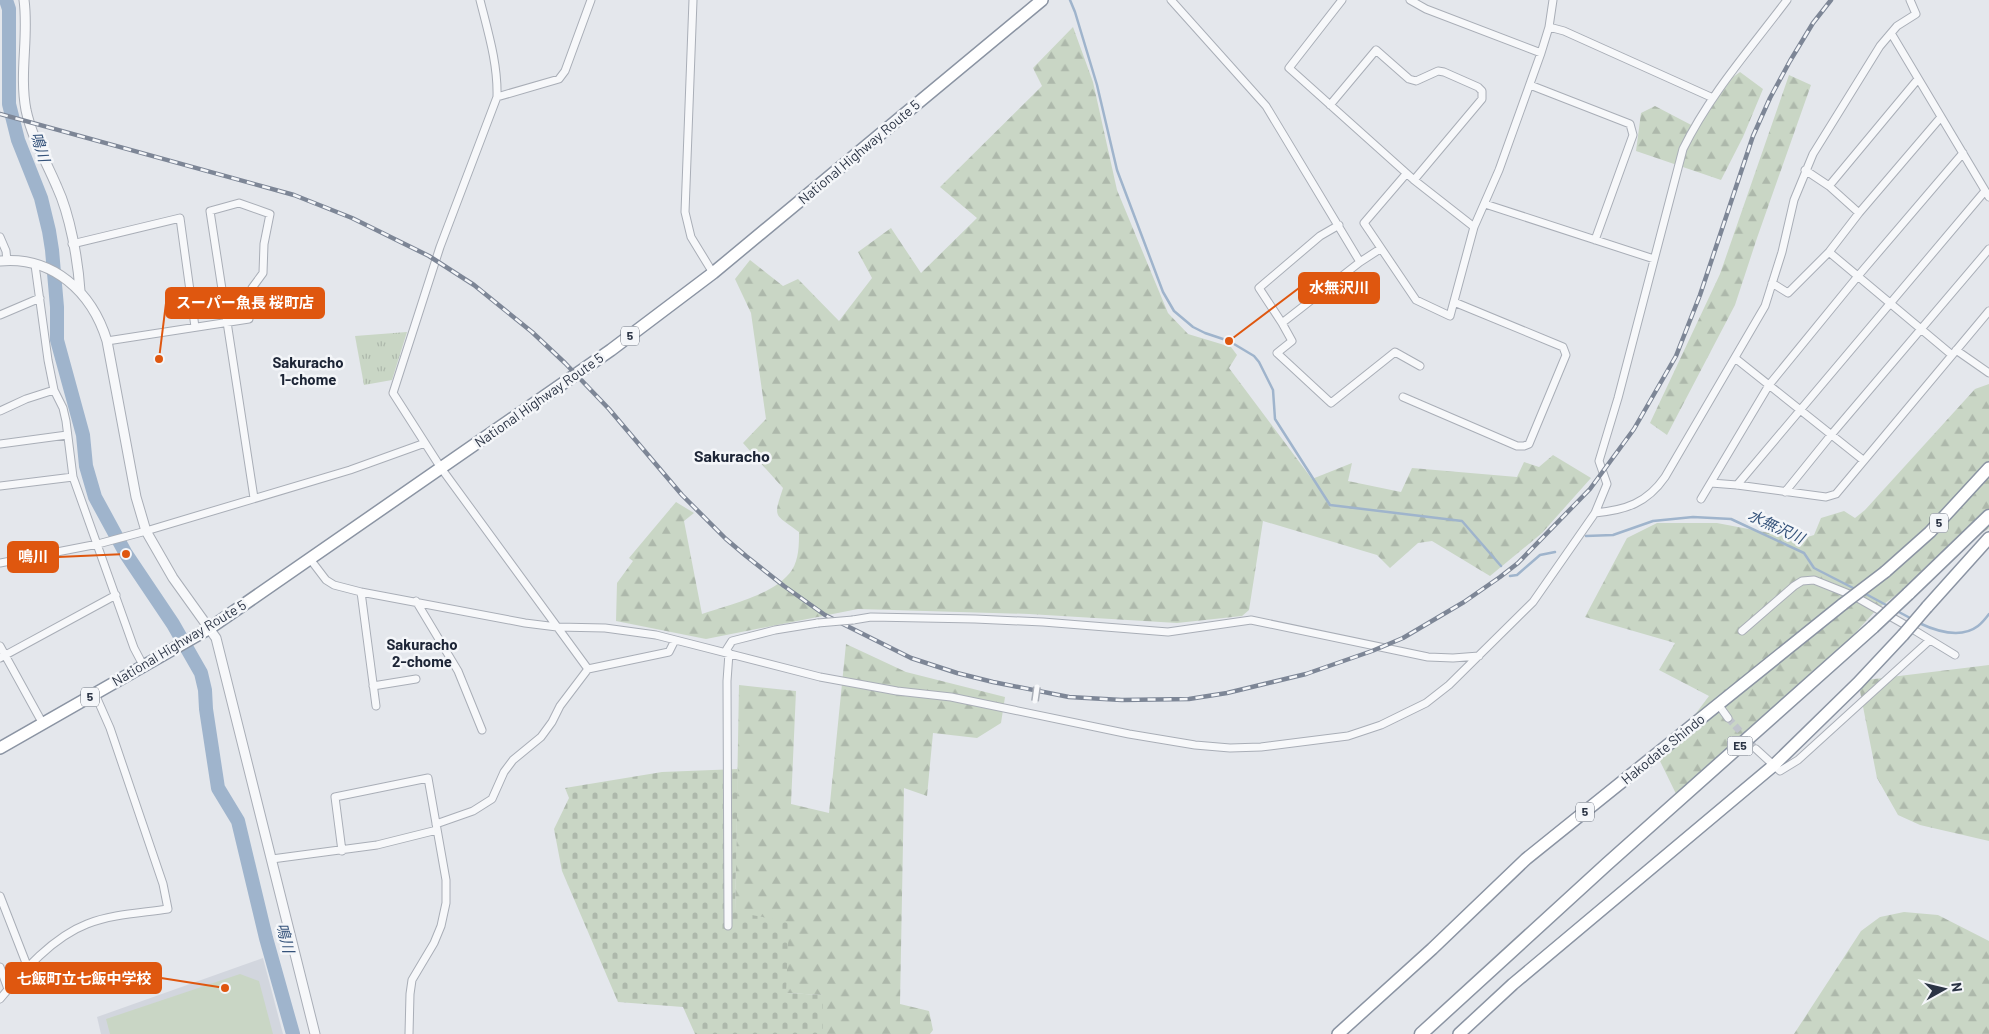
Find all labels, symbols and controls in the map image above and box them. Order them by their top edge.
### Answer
street label: National Highway Route 5 [794,96,923,207]
water label: 鳴川 [28,130,55,166]
callout: 水無沢川 [1299,273,1379,303]
text: 水無沢川 [1309,278,1369,296]
callout: スーパー魚長 桜町店 [166,288,324,318]
text: スーパー魚長 桜町店 [176,293,314,311]
road number: 5 [621,326,639,346]
street label: National Highway Route 5 [471,349,606,451]
district label: Sakuracho 1-chome [272,353,344,388]
district label: Sakuracho [694,446,770,465]
water label: 水無沢川 [1745,505,1809,548]
road number: 5 [1930,514,1948,532]
callout: 鳴川 [8,542,58,572]
text: 鳴川 [18,547,48,565]
street label: National Highway Route 5 [109,596,249,689]
district label: Sakuracho 2-chome [386,635,458,670]
road number: 5 [81,688,99,706]
street label: Hakodate Shindo [1617,710,1708,787]
road number: E5 [1728,736,1752,756]
road number: 5 [1576,802,1594,822]
water label: 鳴川 [274,921,299,956]
callout: 七飯町立七飯中学校 [6,963,161,993]
north arrow [1919,964,1969,1014]
text: 七飯町立七飯中学校 [16,969,152,987]
text: N [1948,981,1966,993]

